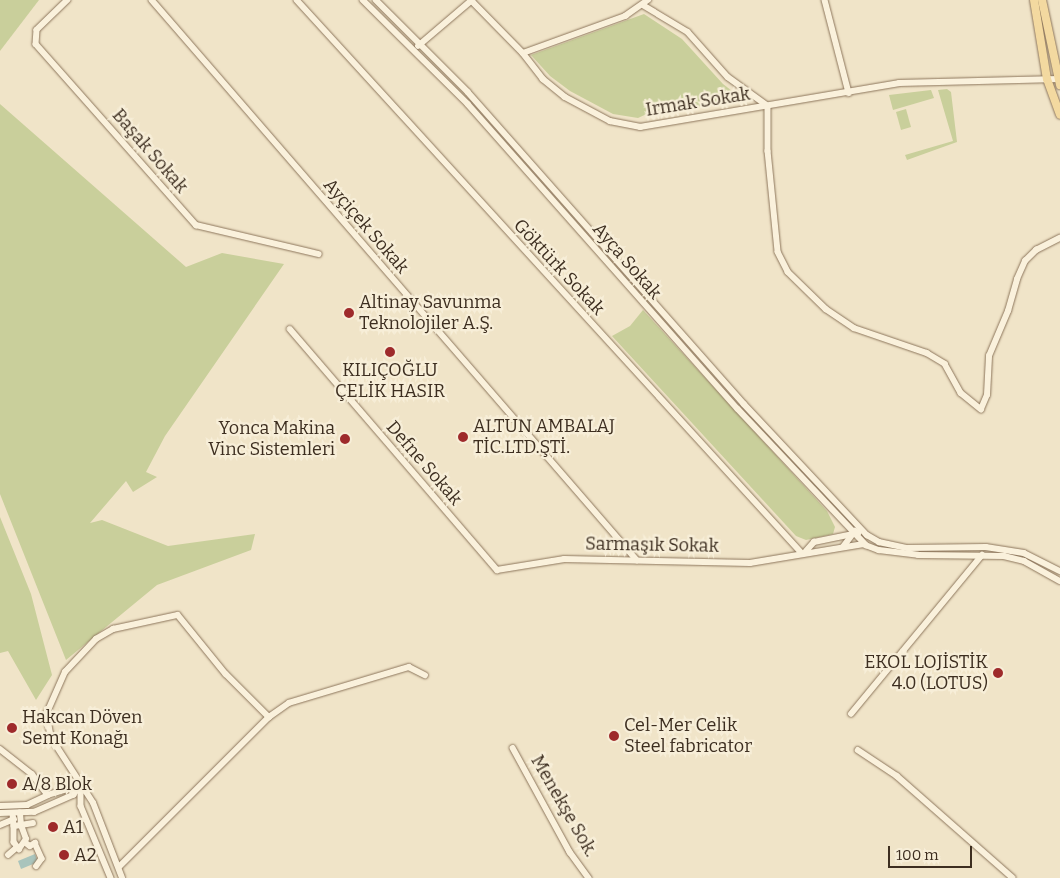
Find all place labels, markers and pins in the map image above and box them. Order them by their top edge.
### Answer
place label: Altinay Savunma Teknolojiler A.Ş. [359,292,501,334]
marker: Altinay Savunma Teknolojiler A.Ş. [343,307,355,319]
marker: KILIÇOĞLU ÇELİK HASIR [384,346,396,358]
place label: KILIÇOĞLU ÇELİK HASIR [335,360,445,402]
place label: ALTUN AMBALAJ TİC.LTD.ŞTİ. [473,416,615,458]
place label: Yonca Makina Vinc Sistemleri [208,418,335,460]
marker: ALTUN AMBALAJ TİC.LTD.ŞTİ. [457,431,469,443]
marker: Yonca Makina Vinc Sistemleri [339,433,351,445]
place label: EKOL LOJİSTİK 4.0 (LOTUS) [864,652,988,694]
marker: EKOL LOJİSTİK 4.0 (LOTUS) [992,667,1004,679]
place label: Hakcan Döven Semt Konağı [22,707,142,750]
place label: Cel-Mer Celik Steel fabricator [624,715,752,758]
marker: Hakcan Döven Semt Konağı [6,722,18,734]
marker: Cel-Mer Celik Steel fabricator [608,730,620,742]
place label: A/8 Blok [22,773,92,795]
marker: A/8 Blok [6,778,18,790]
place label: A1 [63,816,83,838]
marker: A1 [47,821,59,833]
place label: A2 [74,844,97,866]
marker: A2 [58,849,70,861]

